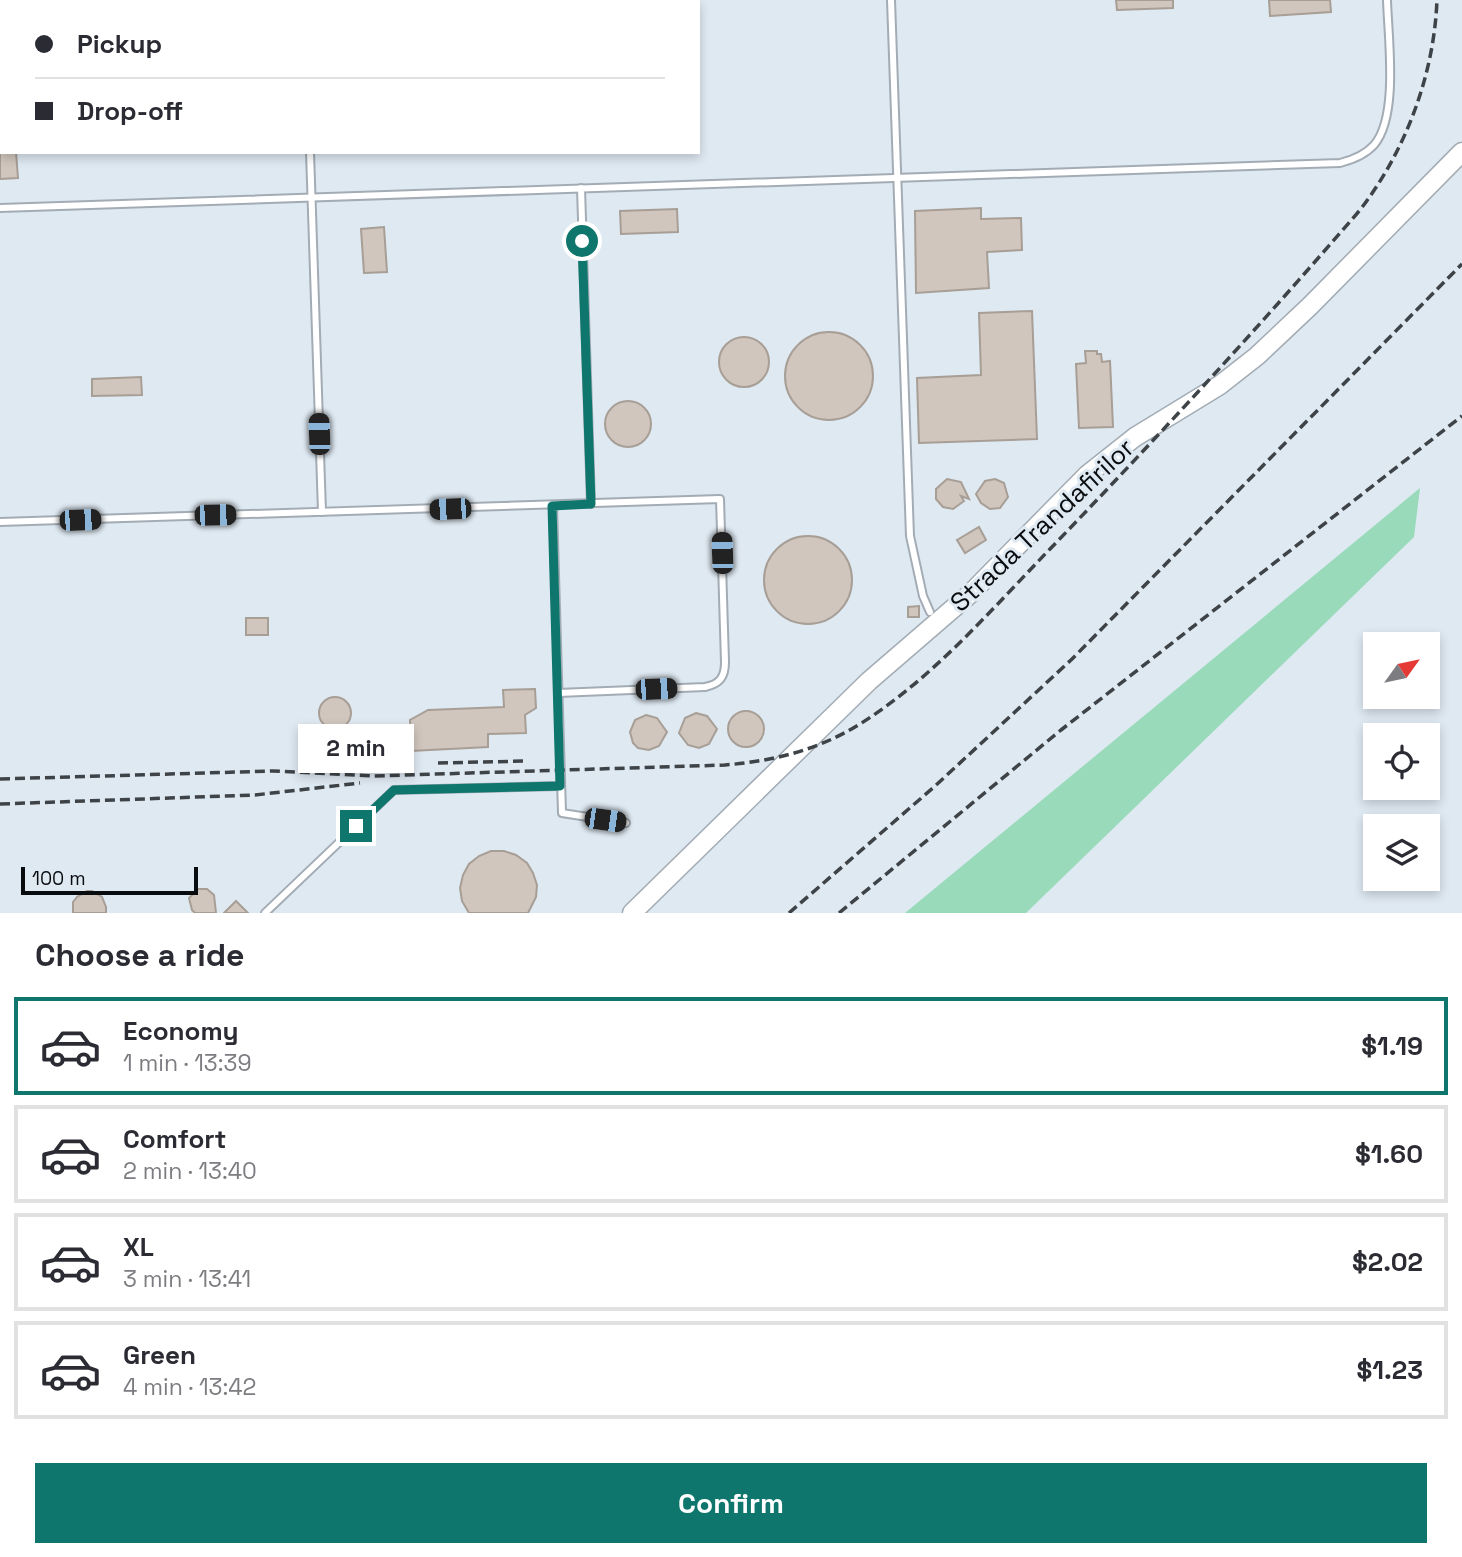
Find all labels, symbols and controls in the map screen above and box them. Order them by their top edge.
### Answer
text: Pickup [77,27,162,61]
text: Drop-off [77,94,183,128]
route start [566,225,598,257]
car [308,413,331,455]
street label: Strada Trandafirilor [943,431,1141,619]
car [429,498,472,520]
car [194,504,237,526]
car [59,509,102,531]
car [711,532,734,574]
north arrow [1363,632,1440,709]
map controls [1363,632,1440,891]
car [635,678,678,700]
button: locate [1363,723,1440,800]
callout: 2 min [298,724,414,774]
text: 2 min [326,733,386,763]
car [583,807,628,833]
route end [340,810,372,842]
button: layers [1363,814,1440,891]
scale bar [21,864,198,896]
text: 100 m [32,866,86,891]
text: Choose a ride [35,935,245,975]
text: Economy [123,1014,239,1048]
icon: car [39,1015,102,1078]
text: $1.19 [1361,1029,1423,1063]
text: 1 min · 13:39 [123,1048,251,1078]
text: Comfort [123,1122,226,1156]
icon: car [39,1123,102,1186]
text: $1.60 [1355,1137,1423,1171]
text: 2 min · 13:40 [123,1156,257,1186]
text: XL [123,1230,154,1264]
icon: car [39,1231,102,1294]
text: $2.02 [1352,1245,1423,1279]
text: 3 min · 13:41 [123,1264,251,1294]
text: Green [123,1338,196,1372]
icon: car [39,1339,102,1402]
text: $1.23 [1356,1353,1423,1387]
text: 4 min · 13:42 [123,1372,257,1402]
button: Confirm [35,1463,1427,1543]

